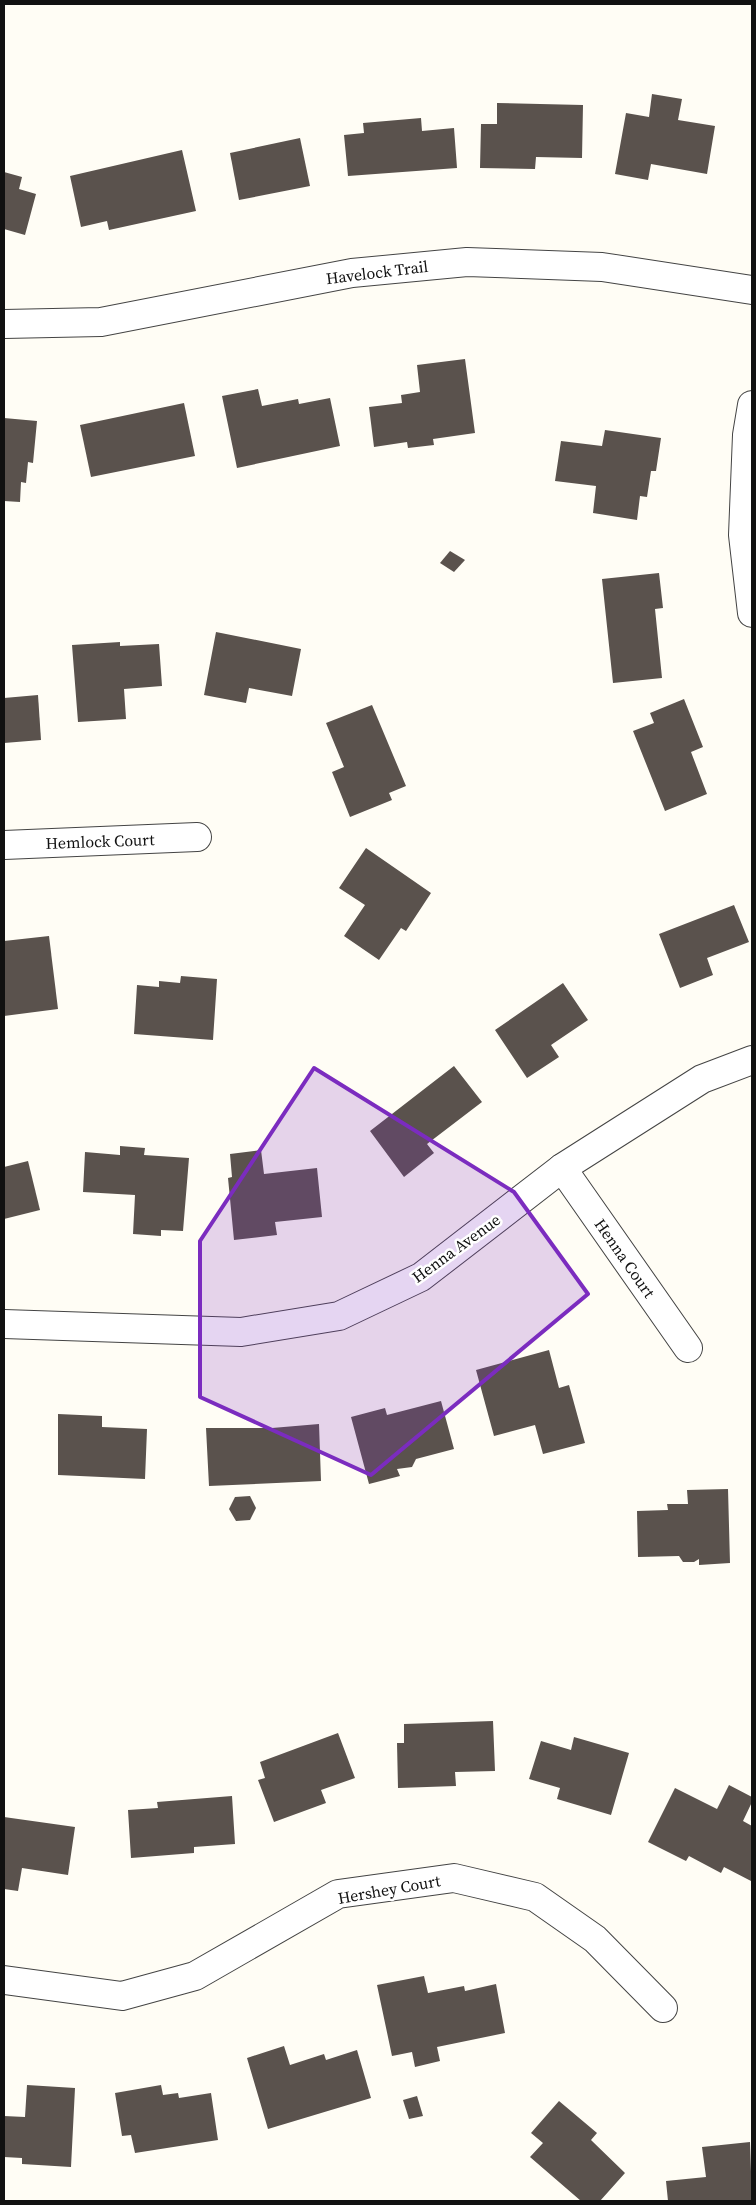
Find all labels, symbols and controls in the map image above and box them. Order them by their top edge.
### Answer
street label: Havelock Trail [325,255,430,289]
street label: Hemlock Court [45,828,156,854]
street label: Henna Avenue [407,1208,505,1288]
street label: Henna Court [590,1214,661,1303]
street label: Hershey Court [336,1869,443,1909]

